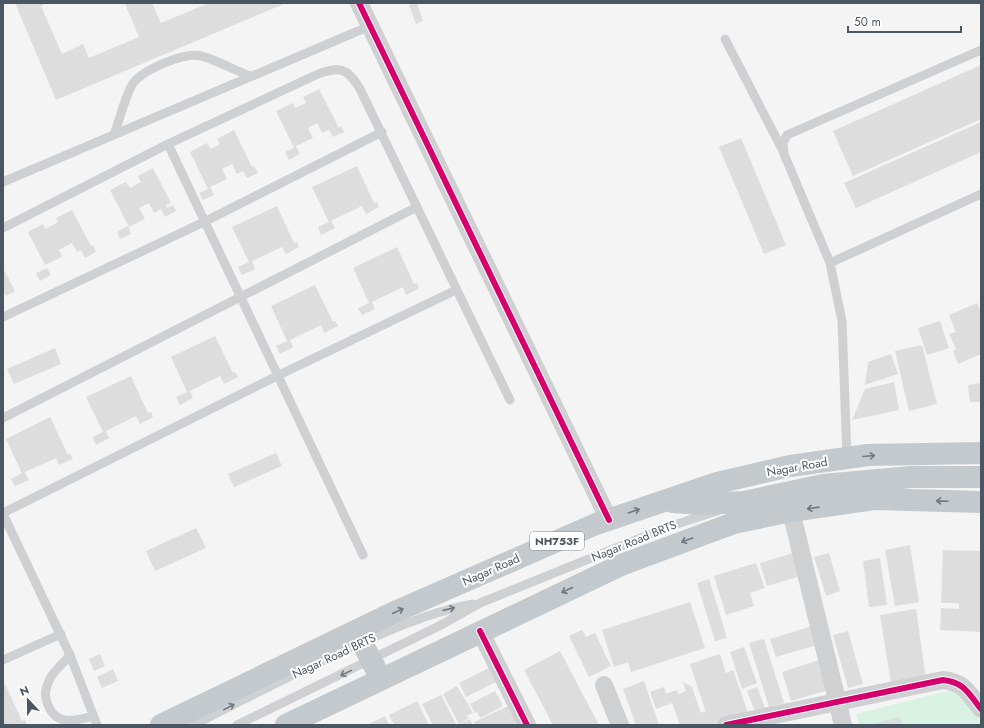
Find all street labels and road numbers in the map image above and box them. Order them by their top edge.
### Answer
street label: Nagar Road [765,453,829,481]
street label: Nagar Road BRTS [589,516,680,566]
road number: NH753F [530,532,584,550]
street label: Nagar Road [459,549,523,591]
street label: Nagar Road BRTS [289,629,379,683]

